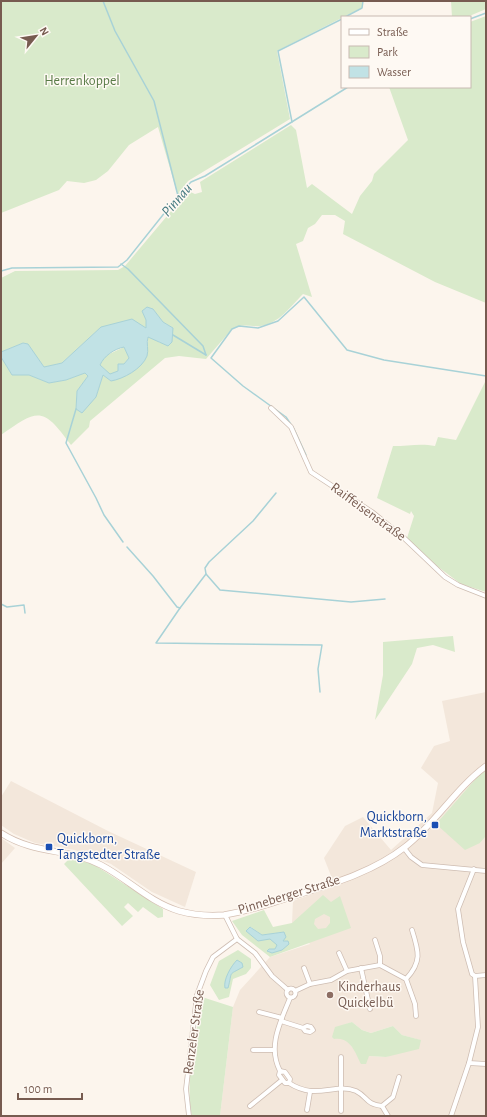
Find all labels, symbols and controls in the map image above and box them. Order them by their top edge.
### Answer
north arrow [16,16,56,56]
legend [341,16,471,88]
text: N [38,25,51,37]
text: Straße [377,26,408,38]
text: Park [377,46,398,58]
text: Wasser [377,66,411,78]
park label: Herrenkoppel [44,74,120,88]
water label: Pinnau [159,181,195,219]
street label: Raiffeisenstraße [328,480,408,544]
place label: Quickborn, Marktstraße [360,810,427,840]
marker: Quickborn, Marktstraße [430,820,440,830]
place label: Quickborn, Tangstedter Straße [57,832,160,862]
marker: Quickborn, Tangstedter Straße [44,842,54,852]
street label: Pinneberger Straße [236,873,342,917]
place label: Kinderhaus Quickelbü [338,980,401,1010]
street label: Renzeler Straße [181,989,207,1075]
marker: Kinderhaus Quickelbü [325,990,335,1000]
scale bar [18,1075,82,1101]
text: 100 m [24,1083,52,1095]

